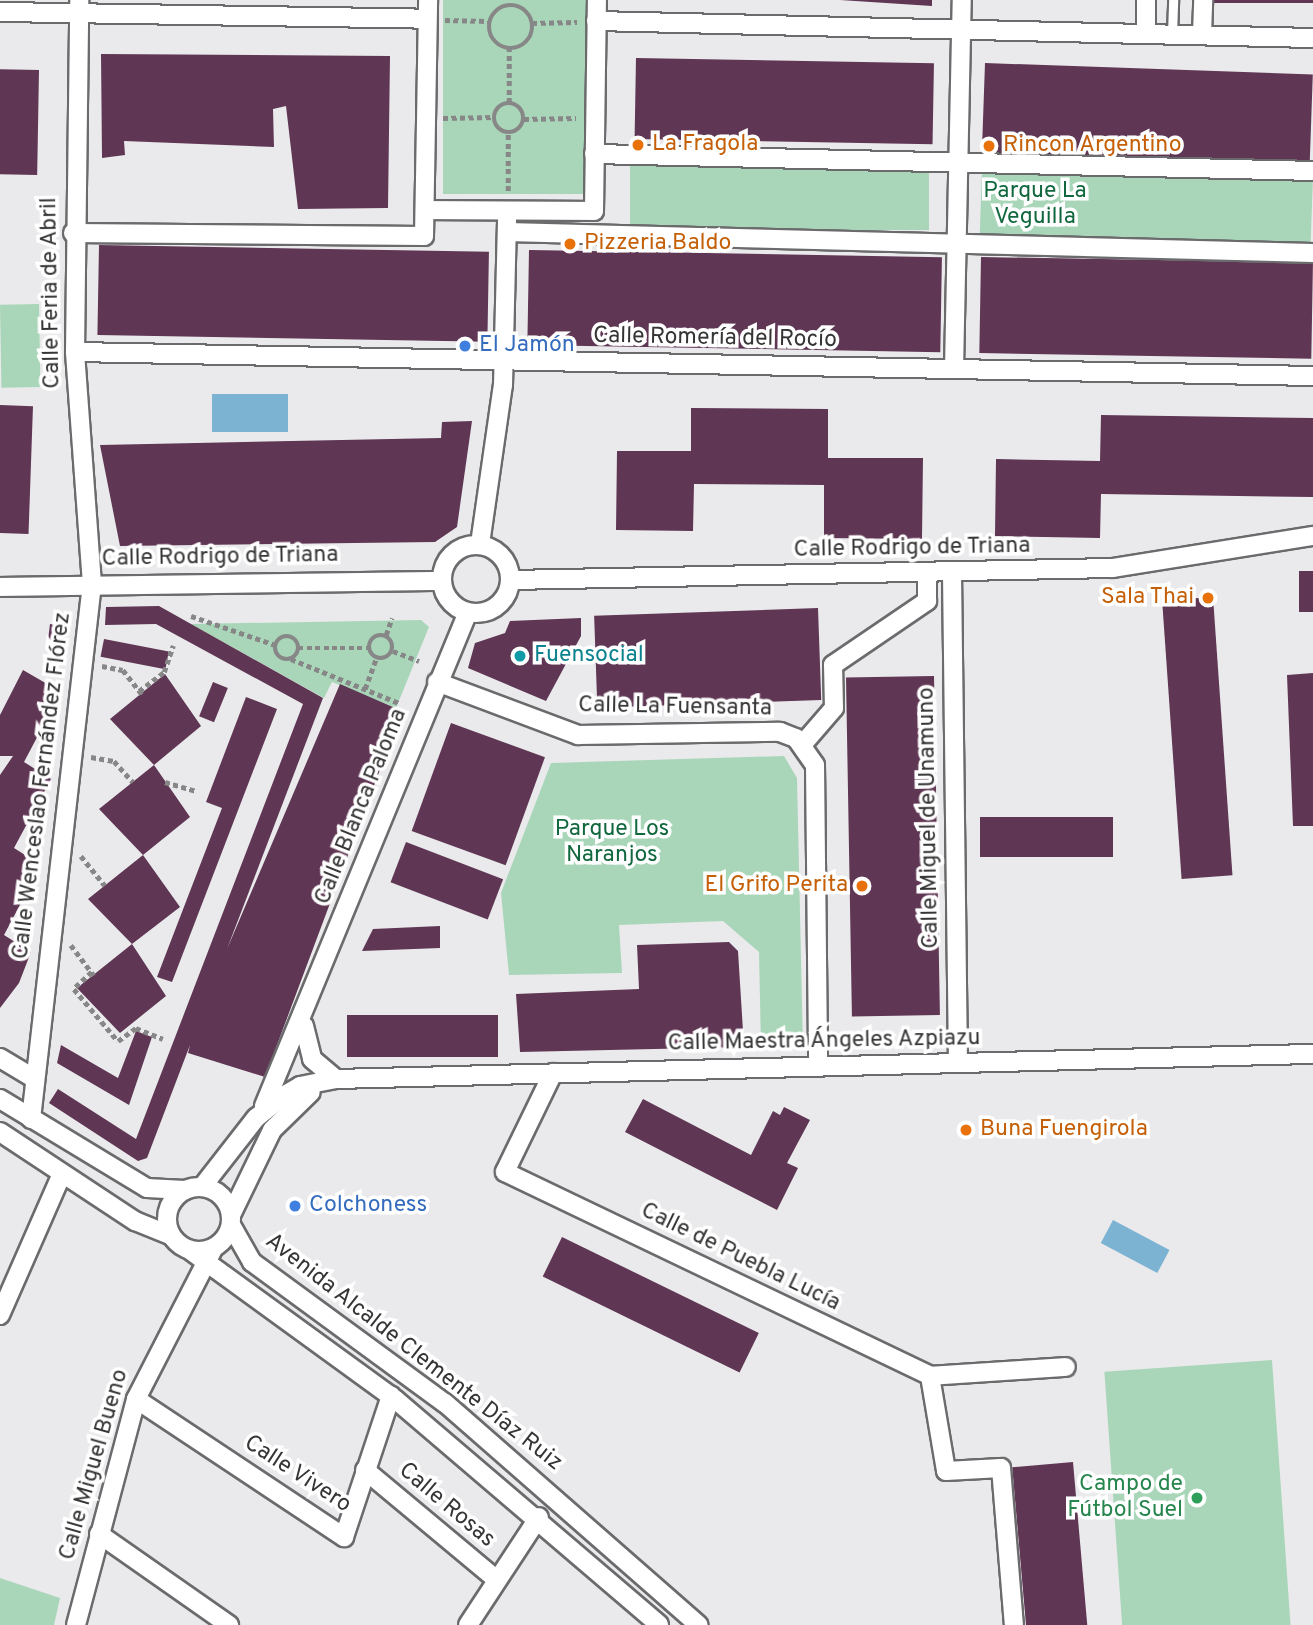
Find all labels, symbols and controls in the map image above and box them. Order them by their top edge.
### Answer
place label: La Fragola [652,131,758,159]
place label: Rincon Argentino [1003,132,1182,160]
marker: La Fragola [630,137,646,153]
marker: Rincon Argentino [981,138,997,154]
park label: Parque La Veguilla [983,178,1087,232]
street label: Calle Feria de Abril [37,197,67,389]
place label: Pizzeria Baldo [584,230,731,258]
marker: Pizzeria Baldo [562,236,578,252]
street label: Calle Romería del Rocío [593,323,837,355]
place label: El Jamón [479,332,575,360]
marker: El Jamón [457,338,473,354]
street label: Calle Rodrigo de Triana [793,533,1031,565]
street label: Calle Rodrigo de Triana [101,542,339,574]
place label: Sala Thai [1100,584,1194,612]
marker: Sala Thai [1200,590,1216,606]
street label: Calle Wenceslao Fernández Flórez [8,611,78,961]
place label: Fuensocial [534,642,644,670]
marker: Fuensocial [512,648,528,664]
street label: Calle Miguel de Unamuno [914,687,946,949]
street label: Calle La Fuensanta [578,693,772,723]
street label: Calle Blanca Paloma [310,705,414,909]
park label: Parque Los Naranjos [555,816,669,870]
place label: El Grifo Perita [705,872,848,900]
marker: El Grifo Perita [854,878,870,894]
street label: Calle Maestra Ángeles Azpiazu [666,1025,982,1059]
place label: Buna Fuengirola [980,1116,1148,1144]
marker: Buna Fuengirola [958,1122,974,1138]
place label: Colchoness [309,1192,427,1220]
marker: Colchoness [287,1198,303,1214]
street label: Calle de Puebla Lucía [636,1198,844,1318]
street label: Avenida Alcalde Clemente Díaz Ruiz [259,1228,567,1478]
street label: Calle Miguel Bueno [55,1366,135,1564]
street label: Calle Vivero [238,1430,356,1520]
street label: Calle Rosas [392,1458,500,1554]
place label: Campo de Fútbol Suel [1067,1471,1183,1525]
marker: Campo de Fútbol Suel [1189,1490,1205,1506]

